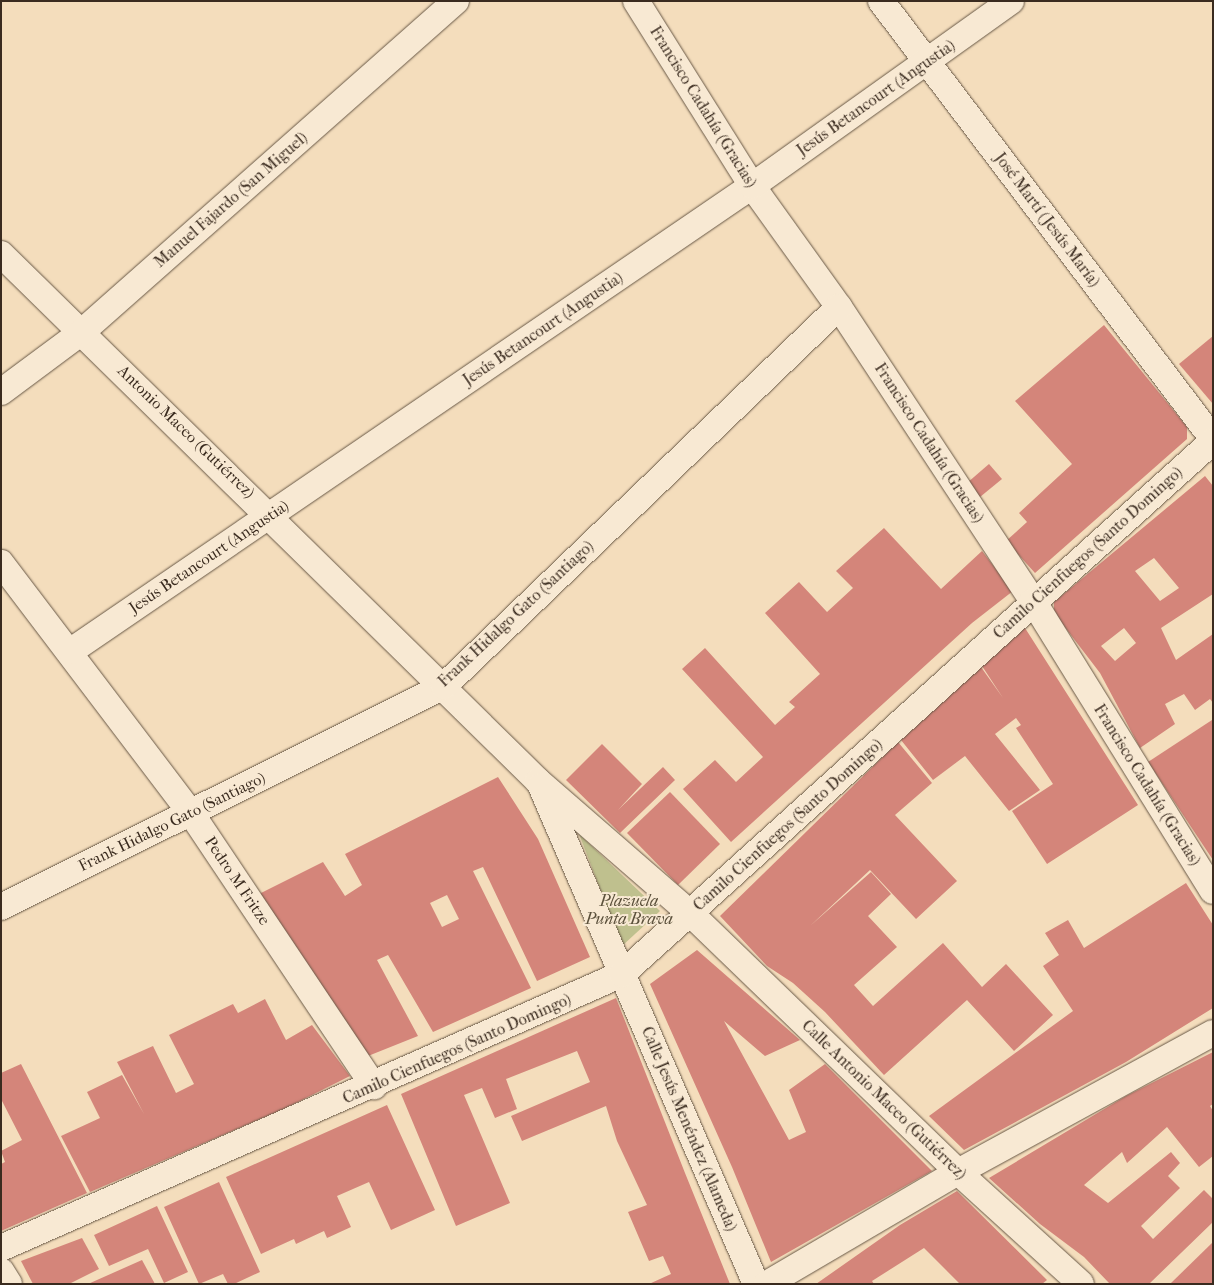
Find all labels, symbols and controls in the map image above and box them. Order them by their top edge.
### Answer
street label: Francisco Cadahía (Gracias) [645,23,761,191]
street label: Jesús Betancourt (Angustia) [793,36,959,160]
street label: Manuel Fajardo (San Miguel) [150,128,312,272]
street label: José Martí (Jesús María) [990,149,1104,291]
street label: Jesús Betancourt (Angustia) [459,268,627,390]
street label: Francisco Cadahía (Gracias) [870,360,988,526]
street label: Antonio Maceo (Gutiérrez) [113,361,259,503]
street label: Camilo Cienfuegos (Santo Domingo) [989,463,1187,643]
street label: Jesús Betancourt (Angustia) [125,496,293,618]
street label: Frank Hidalgo Gato (Santiago) [434,537,598,691]
street label: Francisco Cadahía (Gracias) [1089,701,1205,869]
street label: Camilo Cienfuegos (Santo Domingo) [689,735,887,915]
street label: Frank Hidalgo Gato (Santiago) [75,768,269,876]
street label: Pedro M Fritze [200,833,274,929]
park label: Plazuela Punta Brava [585,891,673,929]
street label: Camilo Cienfuegos (Santo Domingo) [340,990,574,1108]
street label: Calle Antonio Maceo (Gutiérrez) [798,1016,970,1184]
street label: Calle Jesús Menéndez (Alameda) [637,1024,741,1234]

